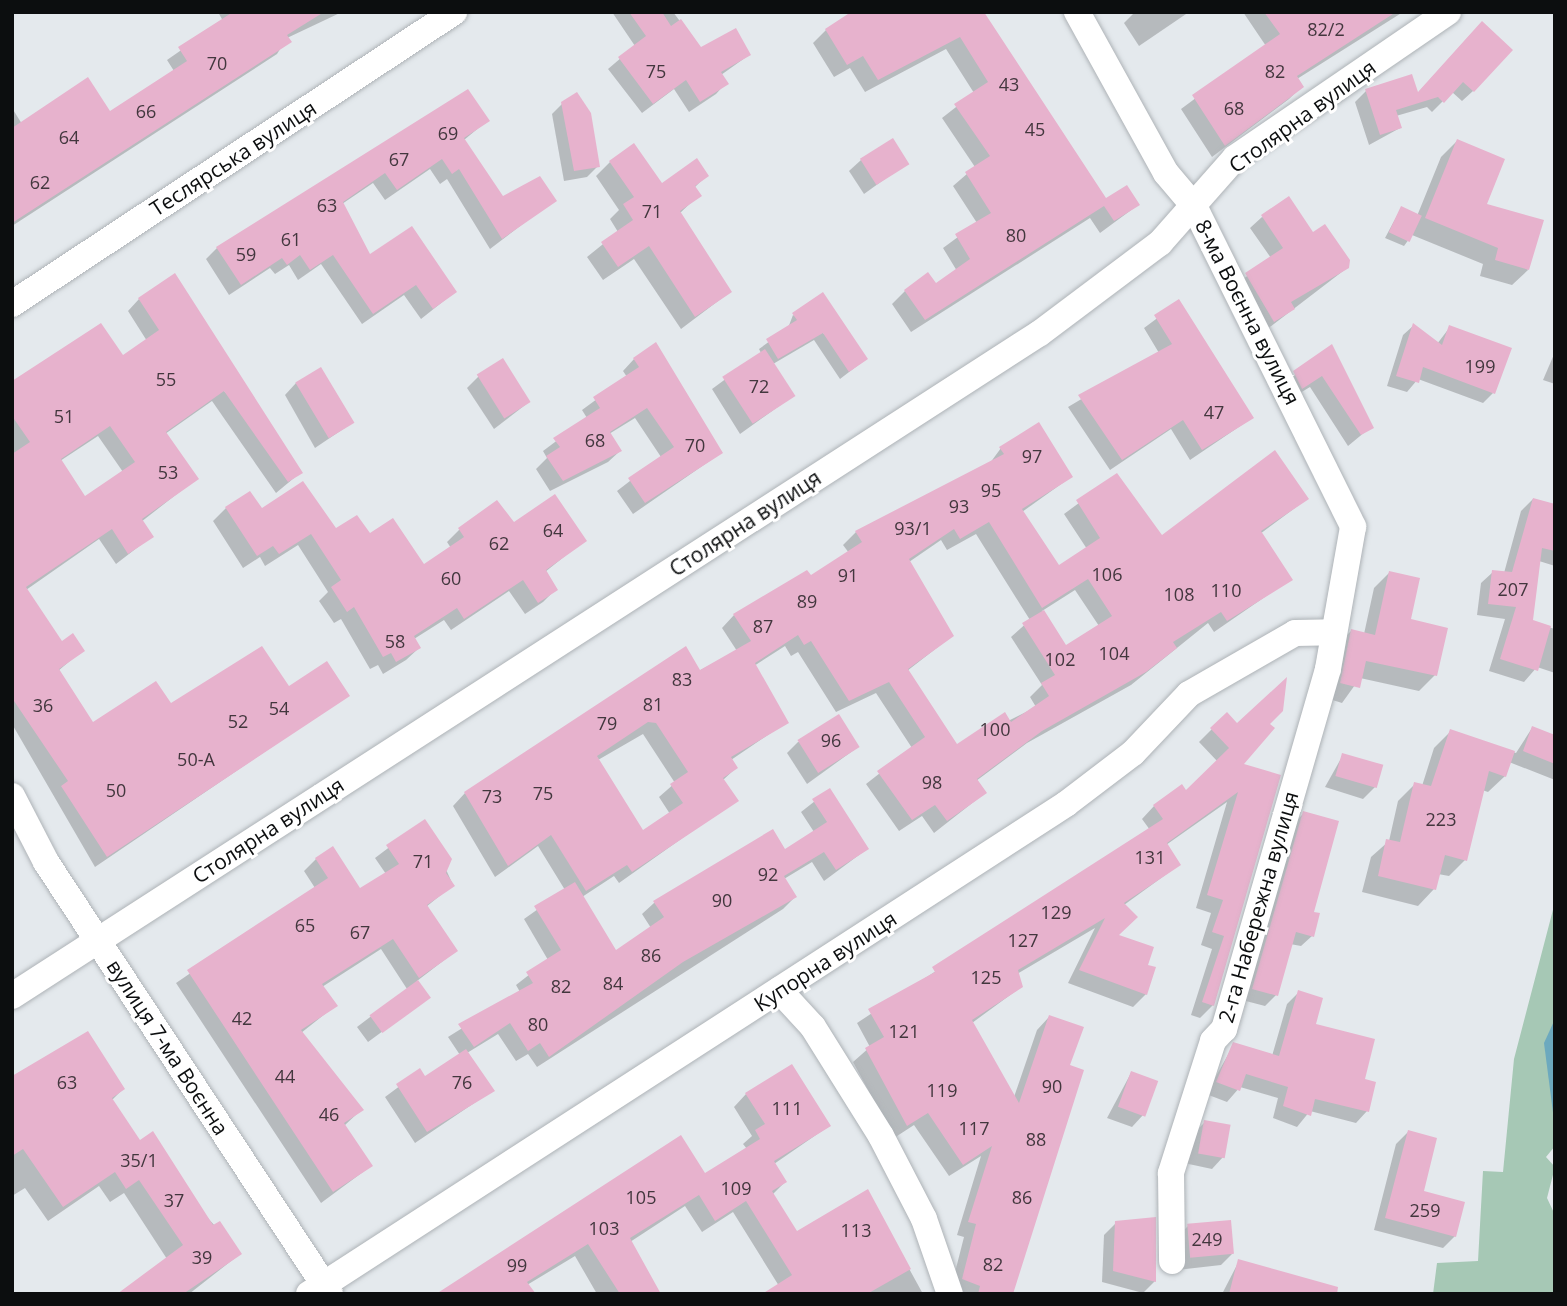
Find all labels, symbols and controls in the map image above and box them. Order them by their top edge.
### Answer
house number: 82/2 [1307,18,1345,40]
house number: 70 [207,52,227,74]
street label: Столярна вулиця [1224,54,1380,178]
house number: 75 [646,60,666,82]
house number: 82 [1265,60,1285,82]
house number: 43 [999,73,1019,95]
street label: Теслярська вулиця [145,95,321,221]
house number: 68 [1224,97,1244,119]
house number: 66 [136,100,156,122]
house number: 45 [1025,118,1045,140]
house number: 69 [438,122,458,144]
house number: 64 [59,126,79,148]
house number: 67 [389,148,409,170]
house number: 62 [30,171,50,193]
house number: 63 [317,194,337,216]
house number: 71 [642,200,662,222]
street label: 8-ма Воєнна вулиця [1190,215,1306,409]
house number: 80 [1006,224,1026,246]
house number: 61 [281,228,301,250]
house number: 59 [236,243,256,265]
house number: 199 [1465,355,1495,377]
house number: 55 [156,368,176,390]
house number: 72 [749,375,769,397]
house number: 47 [1204,401,1224,423]
house number: 51 [54,405,74,427]
house number: 68 [585,429,605,451]
house number: 70 [685,434,705,456]
house number: 97 [1022,445,1042,467]
house number: 53 [158,461,178,483]
street label: Столярна вулиця [665,465,825,581]
house number: 95 [981,479,1001,501]
house number: 93 [949,495,969,517]
house number: 93/1 [894,517,932,539]
house number: 64 [543,519,563,541]
house number: 62 [489,532,509,554]
house number: 106 [1092,563,1122,585]
house number: 91 [838,564,858,586]
house number: 60 [441,567,461,589]
house number: 207 [1498,578,1528,600]
house number: 110 [1211,579,1241,601]
house number: 108 [1164,583,1194,605]
house number: 89 [797,590,817,612]
house number: 87 [753,615,773,637]
house number: 58 [385,630,405,652]
house number: 104 [1099,642,1129,664]
house number: 102 [1045,648,1075,670]
house number: 83 [672,668,692,690]
house number: 81 [643,693,663,715]
house number: 36 [33,694,53,716]
house number: 54 [269,697,289,719]
house number: 52 [228,710,248,732]
house number: 79 [597,712,617,734]
house number: 100 [980,718,1010,740]
house number: 96 [821,729,841,751]
house number: 50-А [177,748,215,770]
house number: 98 [922,771,942,793]
street label: Столярна вулиця [188,772,348,888]
house number: 50 [106,779,126,801]
house number: 75 [533,782,553,804]
house number: 73 [482,785,502,807]
street label: 2-га Набережна вулиця [1213,788,1303,1026]
house number: 223 [1426,808,1456,830]
house number: 131 [1135,846,1165,868]
house number: 71 [413,850,433,872]
house number: 92 [758,863,778,885]
house number: 90 [712,889,732,911]
house number: 129 [1041,901,1071,923]
street label: Купорна вулиця [749,906,901,1016]
house number: 65 [295,914,315,936]
house number: 67 [350,921,370,943]
house number: 127 [1008,929,1038,951]
house number: 86 [641,944,661,966]
street label: вулиця 7-ма Воєнна [102,954,234,1140]
house number: 125 [971,966,1001,988]
house number: 84 [603,972,623,994]
house number: 82 [551,975,571,997]
house number: 42 [232,1007,252,1029]
house number: 80 [528,1013,548,1035]
house number: 121 [889,1020,919,1042]
house number: 44 [275,1065,295,1087]
house number: 63 [57,1071,77,1093]
house number: 76 [452,1071,472,1093]
house number: 90 [1042,1075,1062,1097]
house number: 119 [927,1079,957,1101]
house number: 111 [772,1097,802,1119]
house number: 46 [319,1103,339,1125]
house number: 117 [959,1117,989,1139]
house number: 88 [1026,1128,1046,1150]
house number: 35/1 [120,1149,158,1171]
house number: 109 [721,1177,751,1199]
house number: 105 [626,1186,656,1208]
house number: 86 [1012,1186,1032,1208]
house number: 37 [164,1189,184,1211]
house number: 259 [1410,1199,1440,1221]
house number: 103 [589,1217,619,1239]
house number: 113 [841,1219,871,1241]
house number: 249 [1192,1228,1222,1250]
house number: 39 [192,1246,212,1268]
house number: 82 [983,1253,1003,1275]
house number: 99 [507,1254,527,1276]

